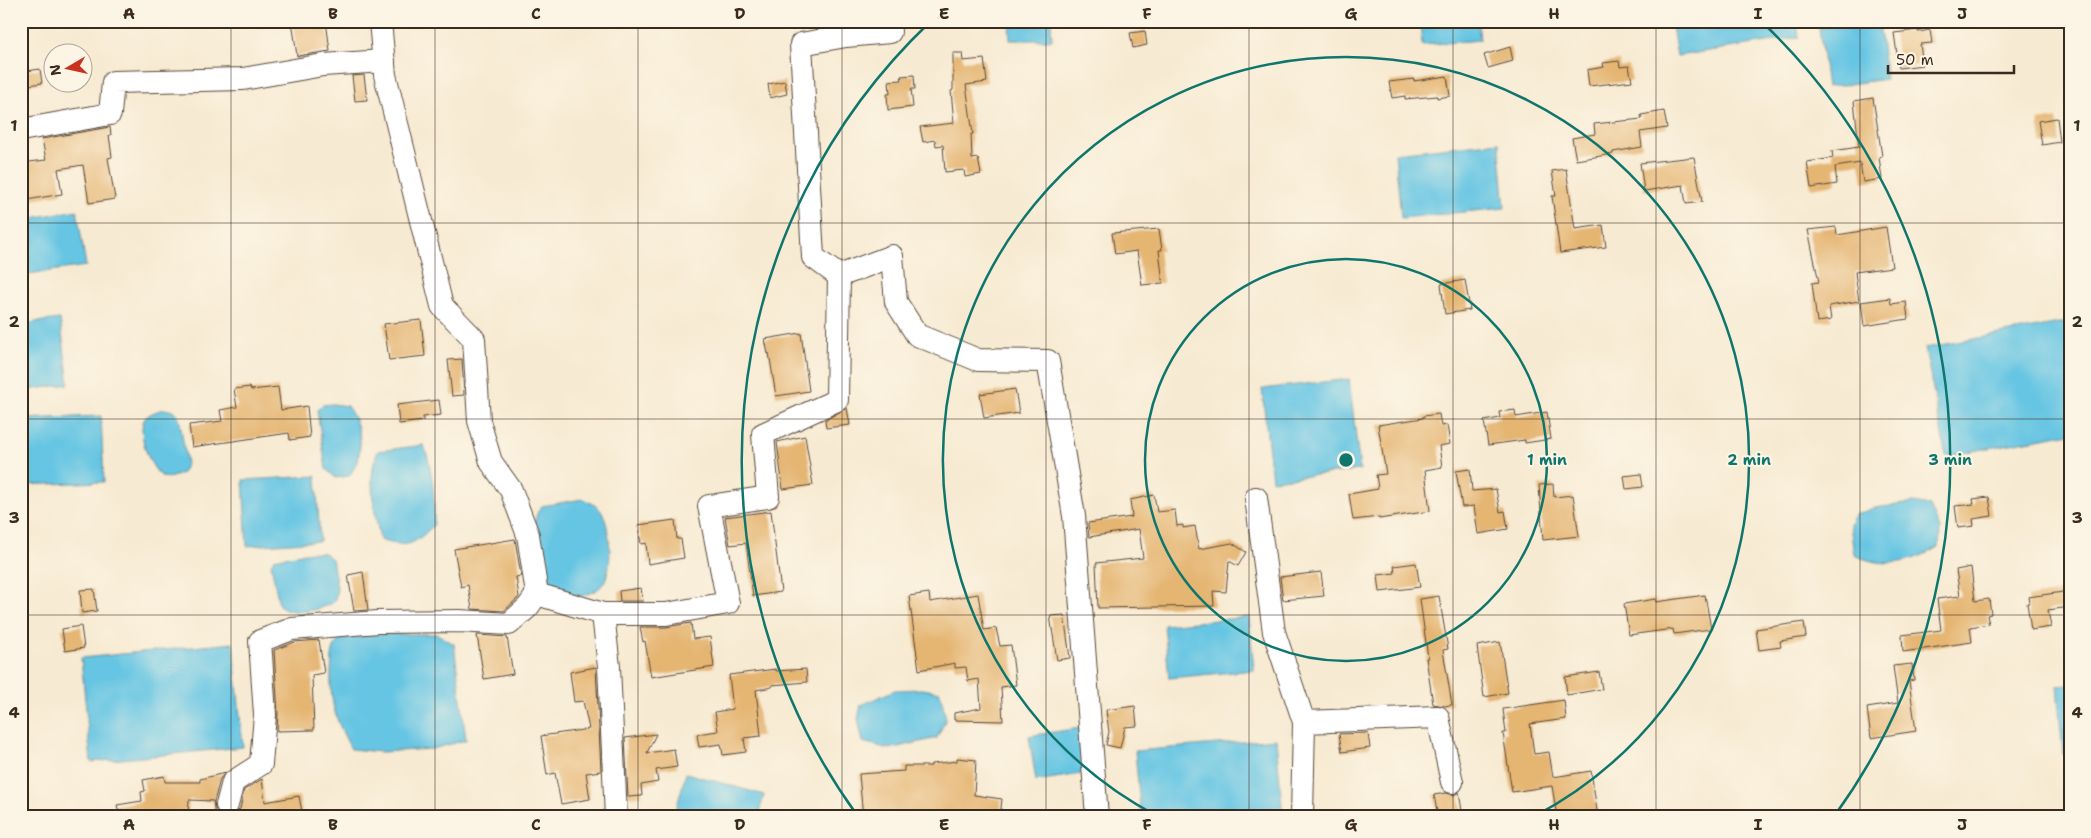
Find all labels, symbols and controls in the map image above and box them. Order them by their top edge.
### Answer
text: A [123,3,135,24]
text: B [328,3,338,24]
text: C [531,3,541,24]
text: D [734,3,746,24]
text: E [939,3,949,24]
text: F [1142,3,1152,24]
text: G [1345,3,1358,24]
text: H [1548,3,1560,24]
text: I [1754,3,1763,24]
text: J [1957,3,1967,24]
north arrow [42,42,92,92]
scale bar [1888,42,2015,74]
text: 50 m [1896,50,1934,70]
text: N [45,63,65,77]
text: 1 [10,115,18,136]
text: 1 [2073,115,2081,136]
text: 2 [8,311,20,332]
text: 2 [2071,311,2083,332]
text: 1 min [1527,450,1567,470]
text: 2 min [1727,450,1771,470]
text: 3 min [1928,450,1972,470]
centre of rings [1337,451,1355,469]
text: 3 [8,507,20,528]
text: 3 [2071,507,2083,528]
text: 4 [8,702,20,723]
text: 4 [2071,702,2083,723]
text: A [123,814,135,835]
text: B [328,814,338,835]
text: C [531,814,541,835]
text: D [734,814,746,835]
text: E [939,814,949,835]
text: F [1142,814,1152,835]
text: G [1345,814,1358,835]
text: H [1548,814,1560,835]
text: I [1754,814,1763,835]
text: J [1957,814,1967,835]

